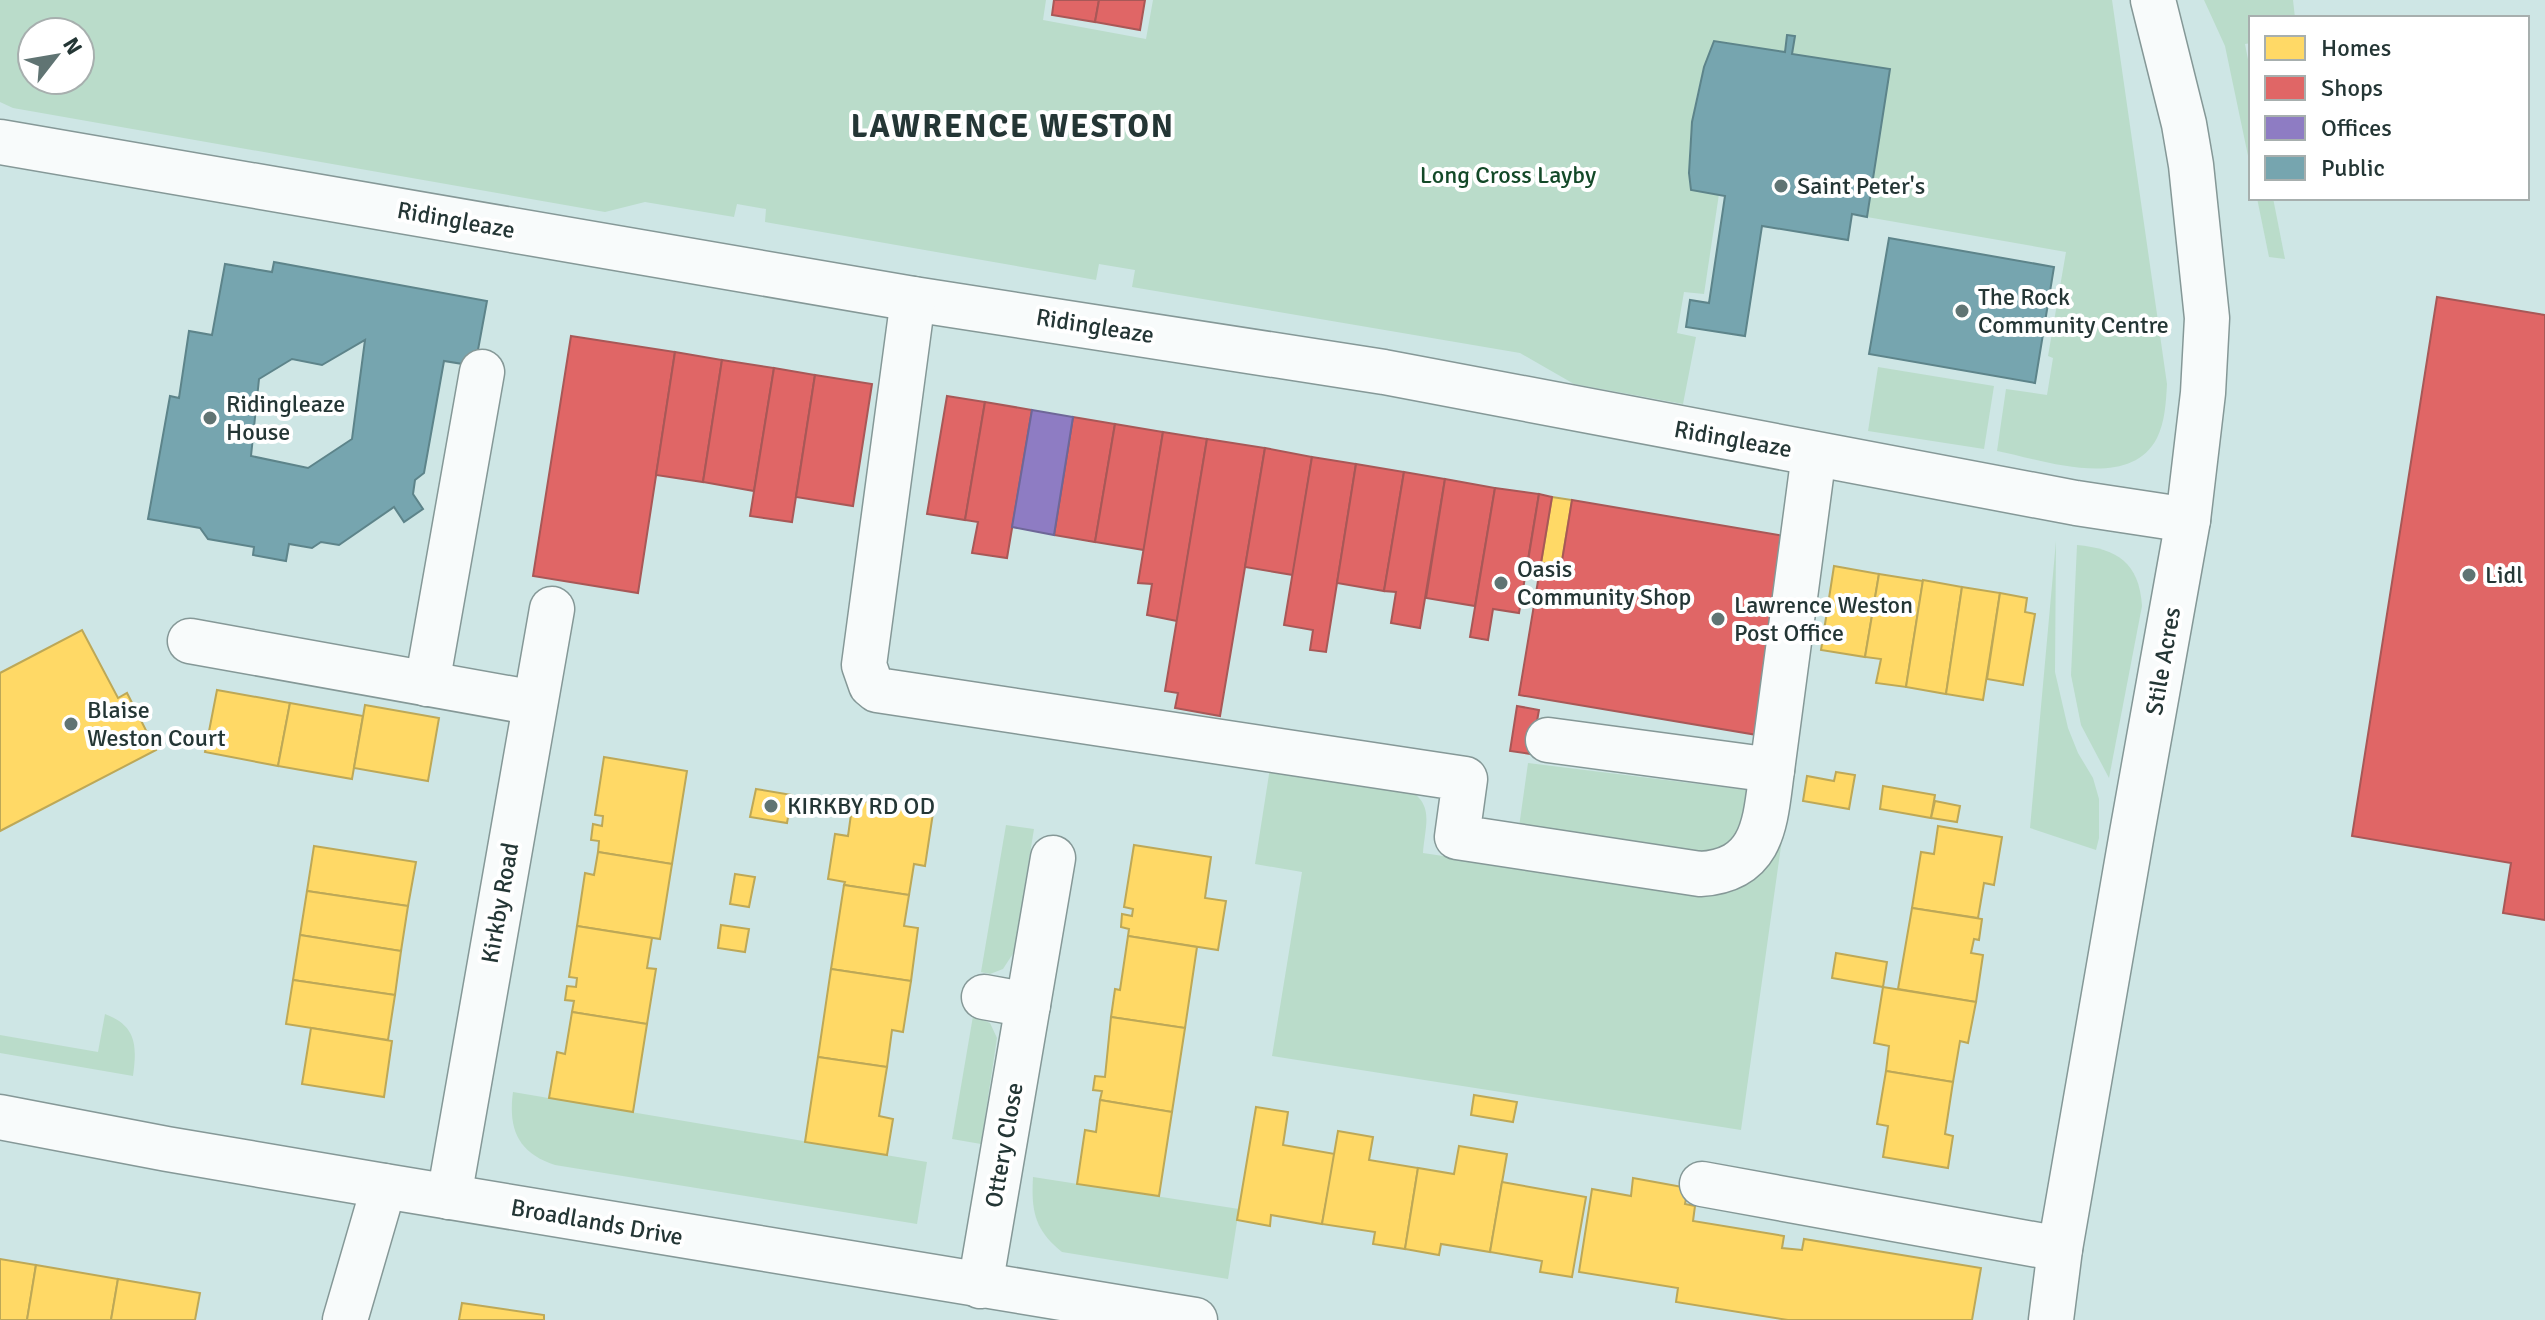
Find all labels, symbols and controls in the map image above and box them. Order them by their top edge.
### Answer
north arrow [16,16,96,96]
legend [2249,16,2529,200]
text: N [57,32,88,59]
text: Homes [2321,33,2391,63]
text: Shops [2321,73,2383,103]
district label: LAWRENCE WESTON [851,107,1175,146]
text: Offices [2321,113,2392,143]
text: Public [2321,153,2385,183]
park label: Long Cross Layby [1420,160,1596,190]
place label: Saint Peter's [1797,171,1925,201]
marker: Saint Peter's [1772,177,1790,195]
street label: Ridingleaze [395,195,517,245]
place label: The Rock Community Centre [1978,282,2169,340]
street label: Ridingleaze [1034,302,1156,350]
marker: The Rock Community Centre [1953,302,1971,320]
place label: Ridingleaze House [226,389,345,447]
marker: Ridingleaze House [201,409,219,427]
street label: Ridingleaze [1672,414,1794,464]
place label: Oasis Community Shop [1517,554,1691,612]
place label: Lidl [2485,560,2523,590]
marker: Lidl [2460,566,2478,584]
marker: Oasis Community Shop [1492,574,1510,592]
place label: Lawrence Weston Post Office [1734,590,1913,648]
street label: Stile Acres [2139,605,2187,717]
marker: Lawrence Weston Post Office [1709,610,1727,628]
place label: Blaise Weston Court [87,695,226,753]
marker: Blaise Weston Court [62,715,80,733]
place label: KIRKBY RD OD [787,791,935,821]
marker: KIRKBY RD OD [762,797,780,815]
street label: Kirkby Road [475,840,525,966]
street label: Ottery Close [978,1080,1030,1210]
street label: Broadlands Drive [509,1192,685,1252]

